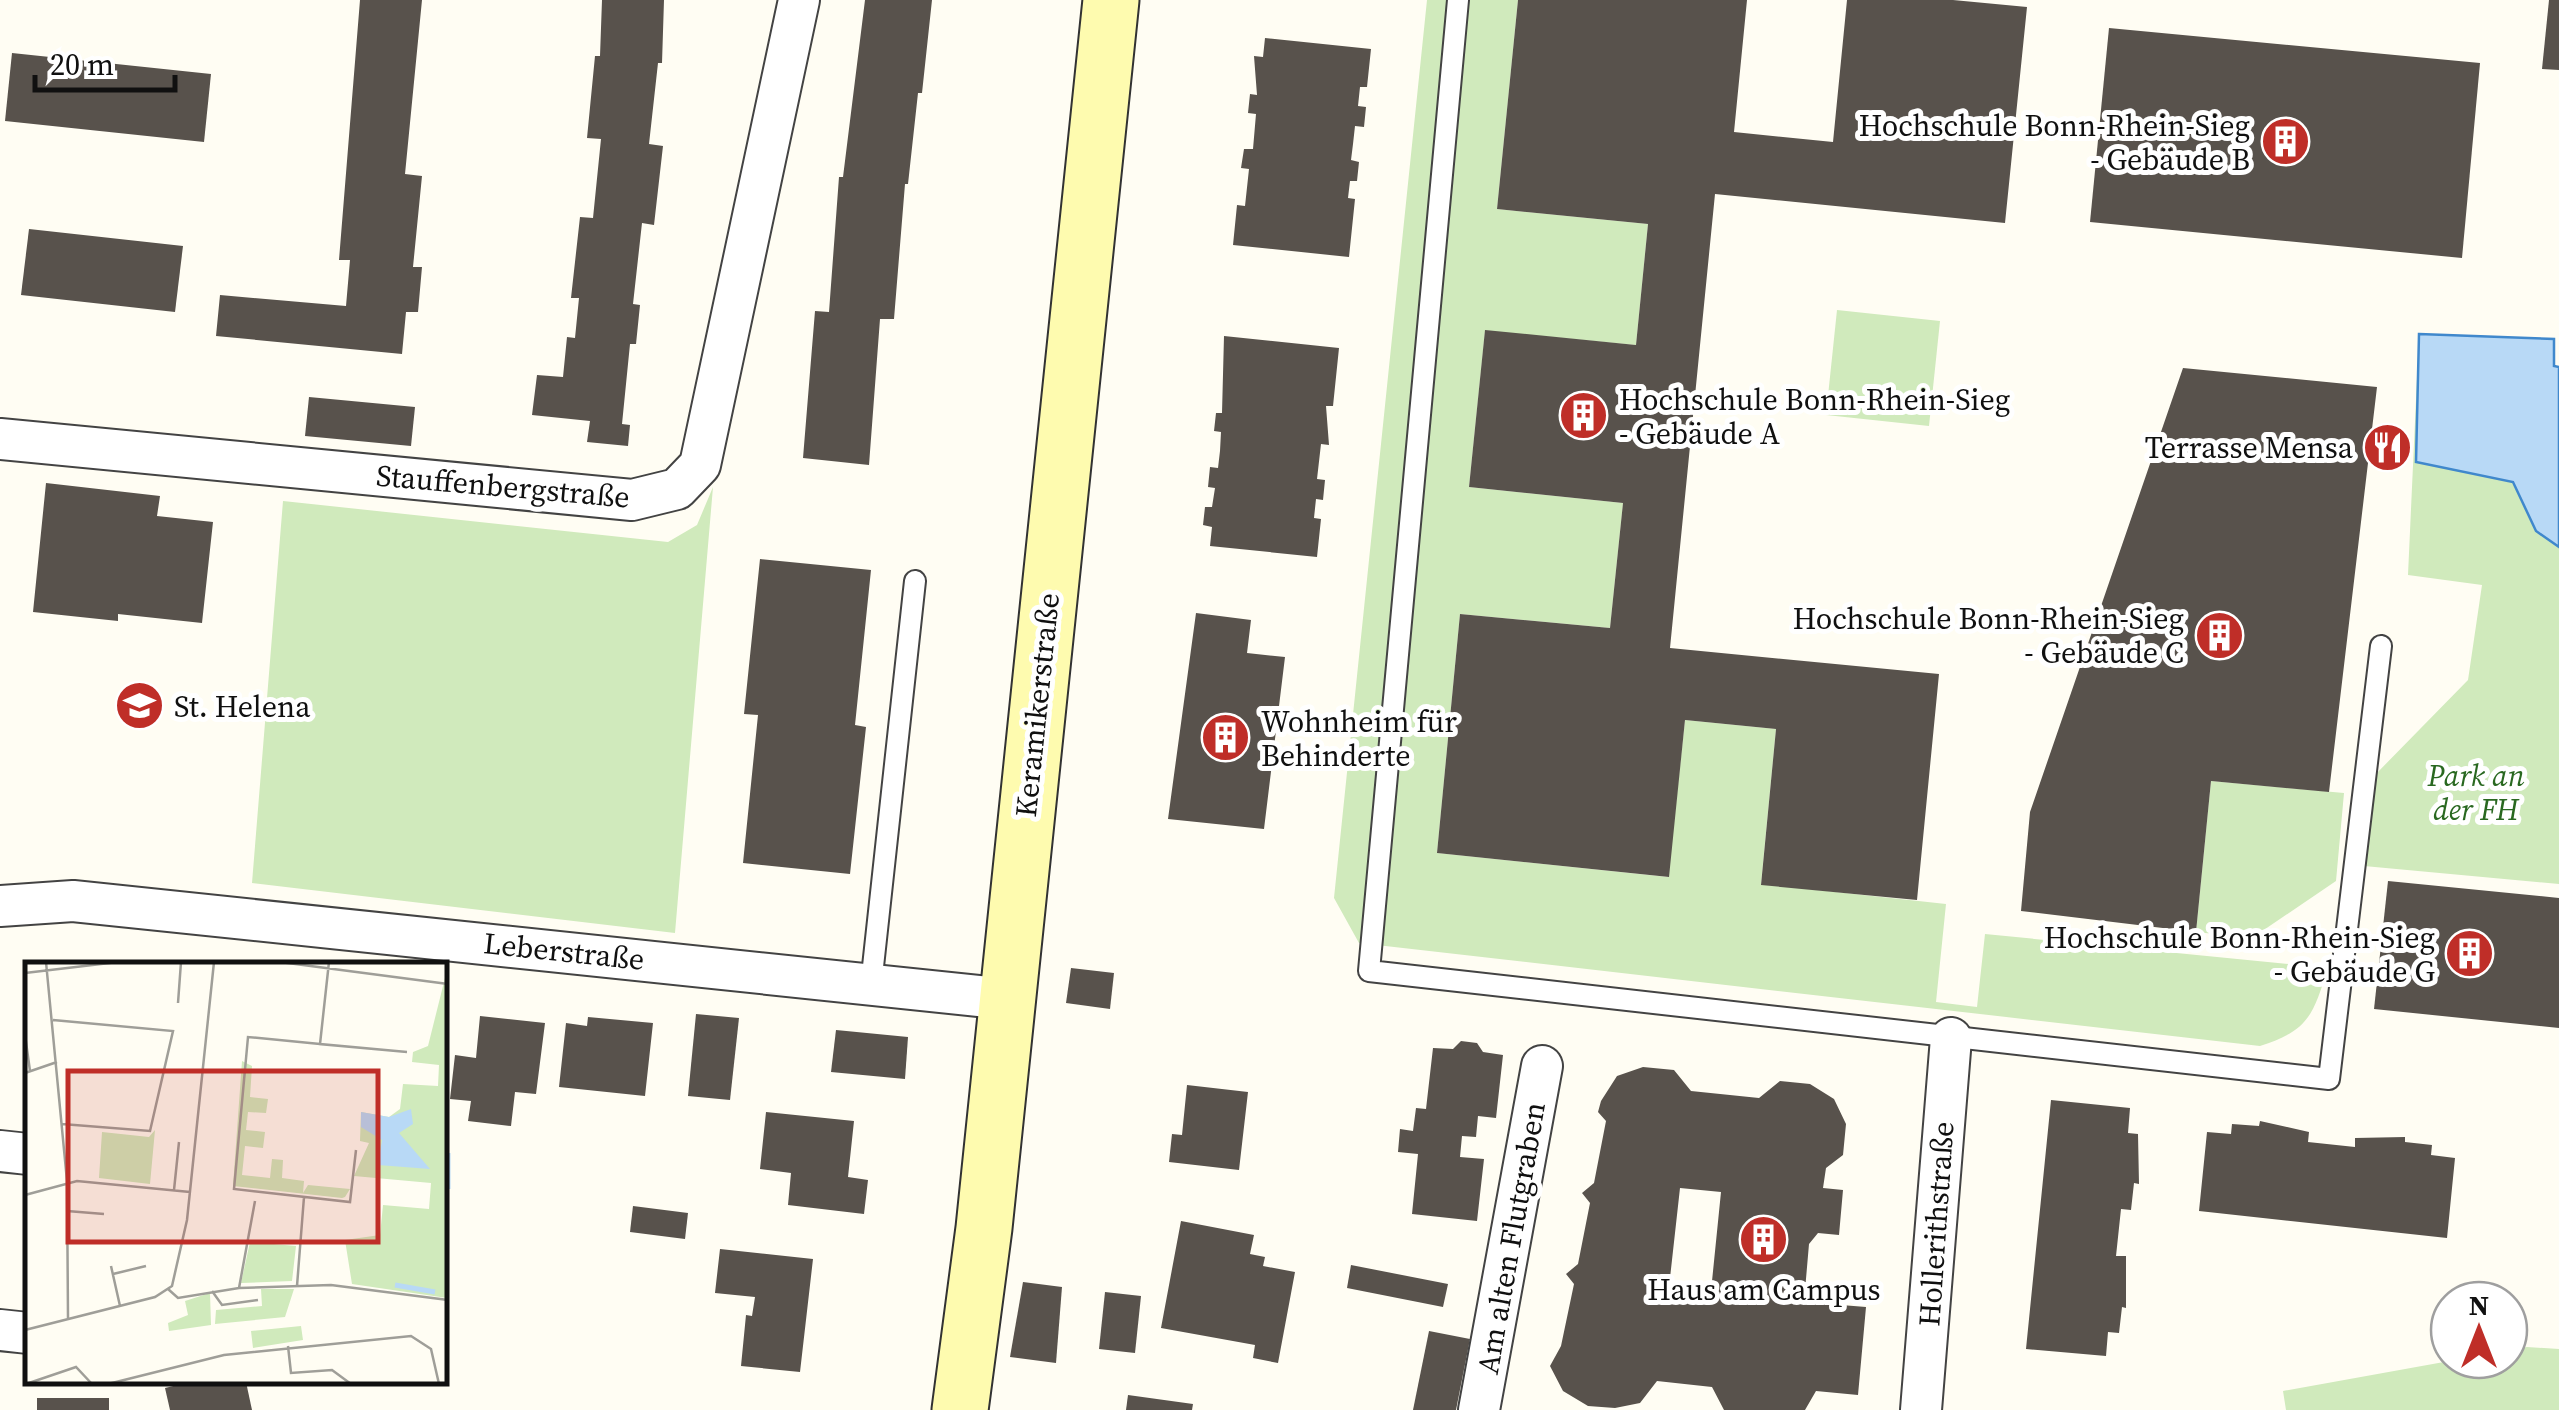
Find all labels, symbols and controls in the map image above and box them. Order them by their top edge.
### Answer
scale bar [35,30,175,92]
text: 20 m [50,44,114,85]
place label: Hochschule Bonn-Rhein-Sieg - Gebäude B [1859,105,2250,180]
building icon: Hochschule Bonn-Rhein-Sieg - Gebäude B [2259,116,2311,168]
place label: Hochschule Bonn-Rhein-Sieg - Gebäude A [1619,379,2010,454]
building icon: Hochschule Bonn-Rhein-Sieg - Gebäude A [1558,390,1610,442]
restaurant icon: Terrasse Mensa [2362,421,2414,473]
place label: Terrasse Mensa [2145,427,2354,468]
street label: Stauffenbergstraße [375,454,631,518]
street label: Keramikerstraße [1005,591,1069,819]
place label: Hochschule Bonn-Rhein-Sieg - Gebäude C [1793,598,2184,673]
building icon: Hochschule Bonn-Rhein-Sieg - Gebäude C [2193,609,2245,661]
school or university icon: St. Helena [113,680,165,732]
place label: St. Helena [174,686,311,727]
place label: Wohnheim für Behinderte [1261,701,1457,776]
building icon: Wohnheim für Behinderte [1200,712,1252,764]
park label: Park an der FH [2426,755,2525,830]
place label: Hochschule Bonn-Rhein-Sieg - Gebäude G [2044,917,2436,992]
street label: Leberstraße [482,922,646,980]
building icon: Hochschule Bonn-Rhein-Sieg - Gebäude G [2444,928,2496,980]
inset map [25,962,448,1385]
street label: Am alten Flutgraben [1467,1099,1555,1377]
street label: Hollerithstraße [1908,1120,1964,1328]
building icon: Haus am Campus [1738,1214,1790,1266]
place label: Haus am Campus [1647,1269,1881,1310]
north arrow [2429,1280,2529,1380]
text: N [2469,1286,2489,1324]

